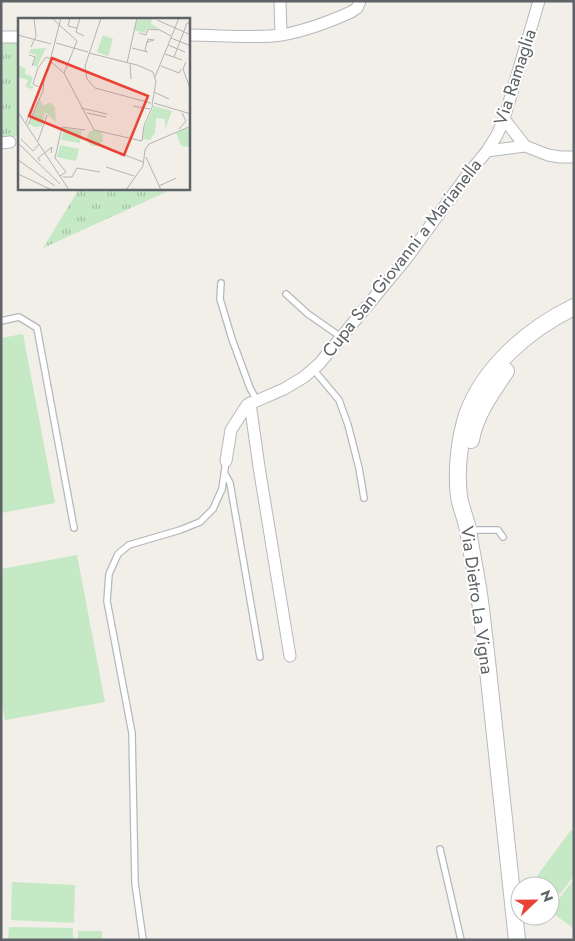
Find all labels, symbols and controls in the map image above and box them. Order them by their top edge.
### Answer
inset map [18,18,190,190]
street label: Via Ramaglia [487,26,543,128]
street label: Cupa San Giovanni a Marianella [316,153,488,363]
street label: Via Dietro La Vigna [454,524,500,676]
north arrow [510,876,560,926]
text: N [536,887,558,905]

